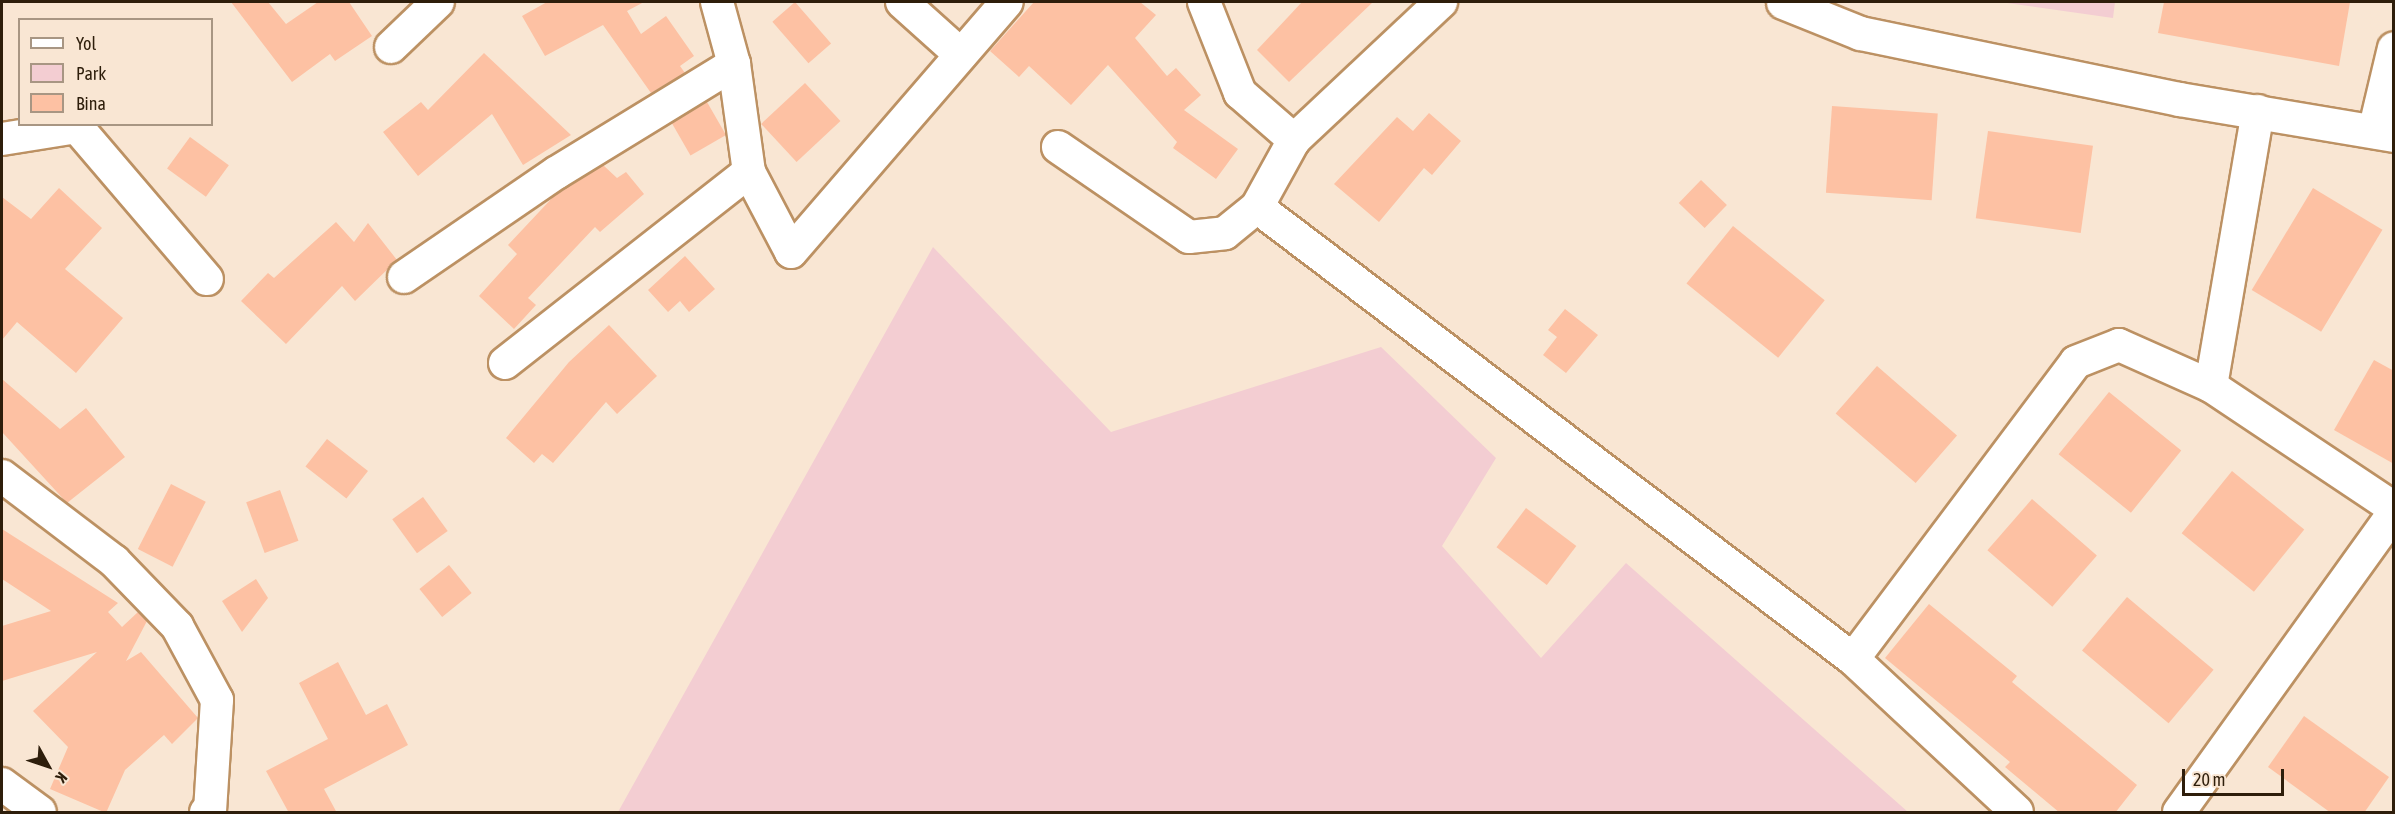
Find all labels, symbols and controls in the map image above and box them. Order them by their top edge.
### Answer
legend [18,18,213,126]
text: Yol [76,33,96,54]
text: Park [76,63,106,84]
text: Bina [76,93,106,114]
north arrow [18,736,78,796]
scale bar [2185,757,2287,795]
text: K [52,769,71,786]
text: 20 m [2193,769,2225,790]

